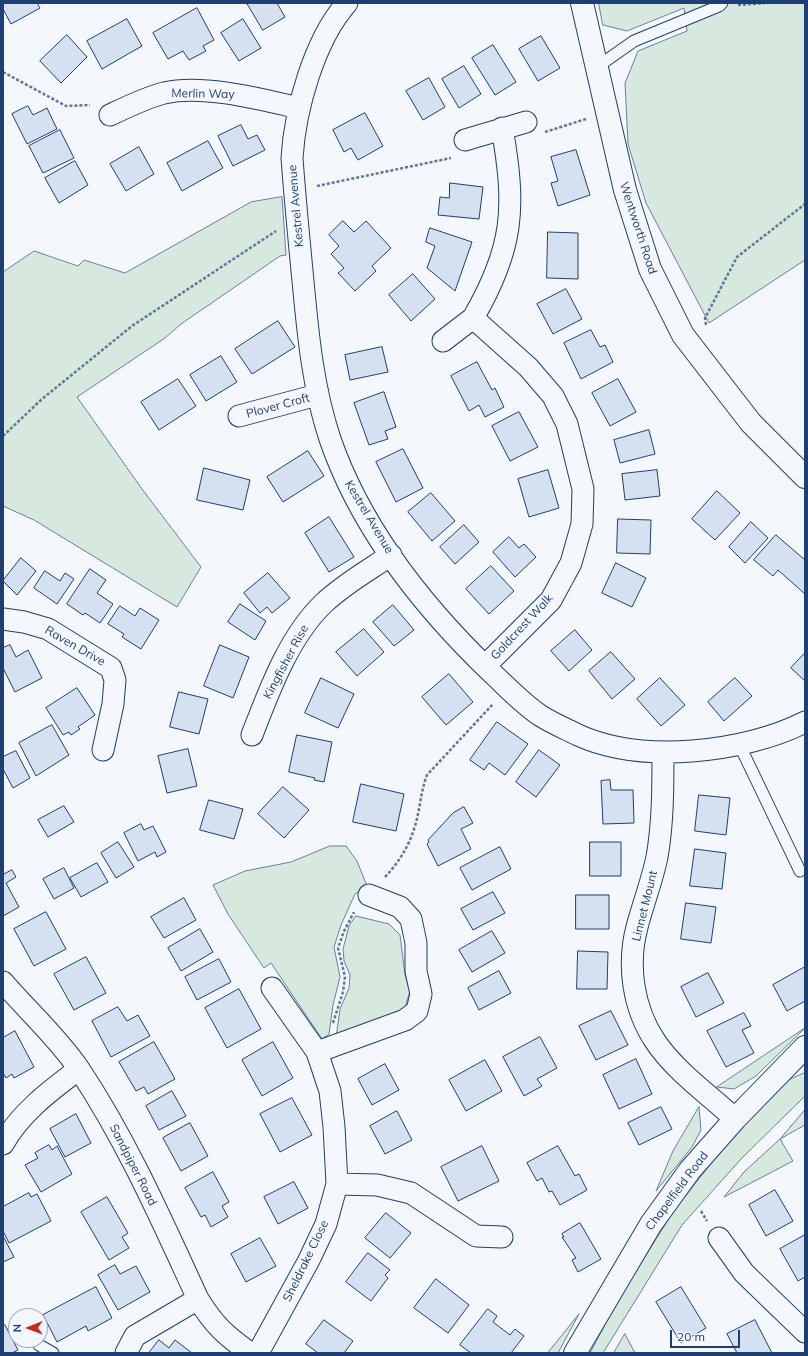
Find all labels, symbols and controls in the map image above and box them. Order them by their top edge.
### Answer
street label: Merlin Way [171,86,235,102]
street label: Kestrel Avenue [285,164,307,248]
street label: Wentworth Road [616,180,660,276]
street label: Plover Croft [245,391,311,421]
street label: Kestrel Avenue [342,478,396,556]
street label: Goldcrest Walk [488,591,556,663]
street label: Kingfisher Rise [260,622,312,702]
street label: Raven Drive [42,623,108,669]
street label: Linnet Mount [629,869,661,943]
street label: Sandpiper Road [106,1122,160,1208]
street label: Chapelfield Road [643,1149,711,1233]
street label: Sheldrake Close [280,1218,332,1304]
north arrow [8,1308,48,1348]
scale bar [672,1322,742,1348]
text: N [10,1324,24,1332]
text: 20 m [677,1329,705,1344]

